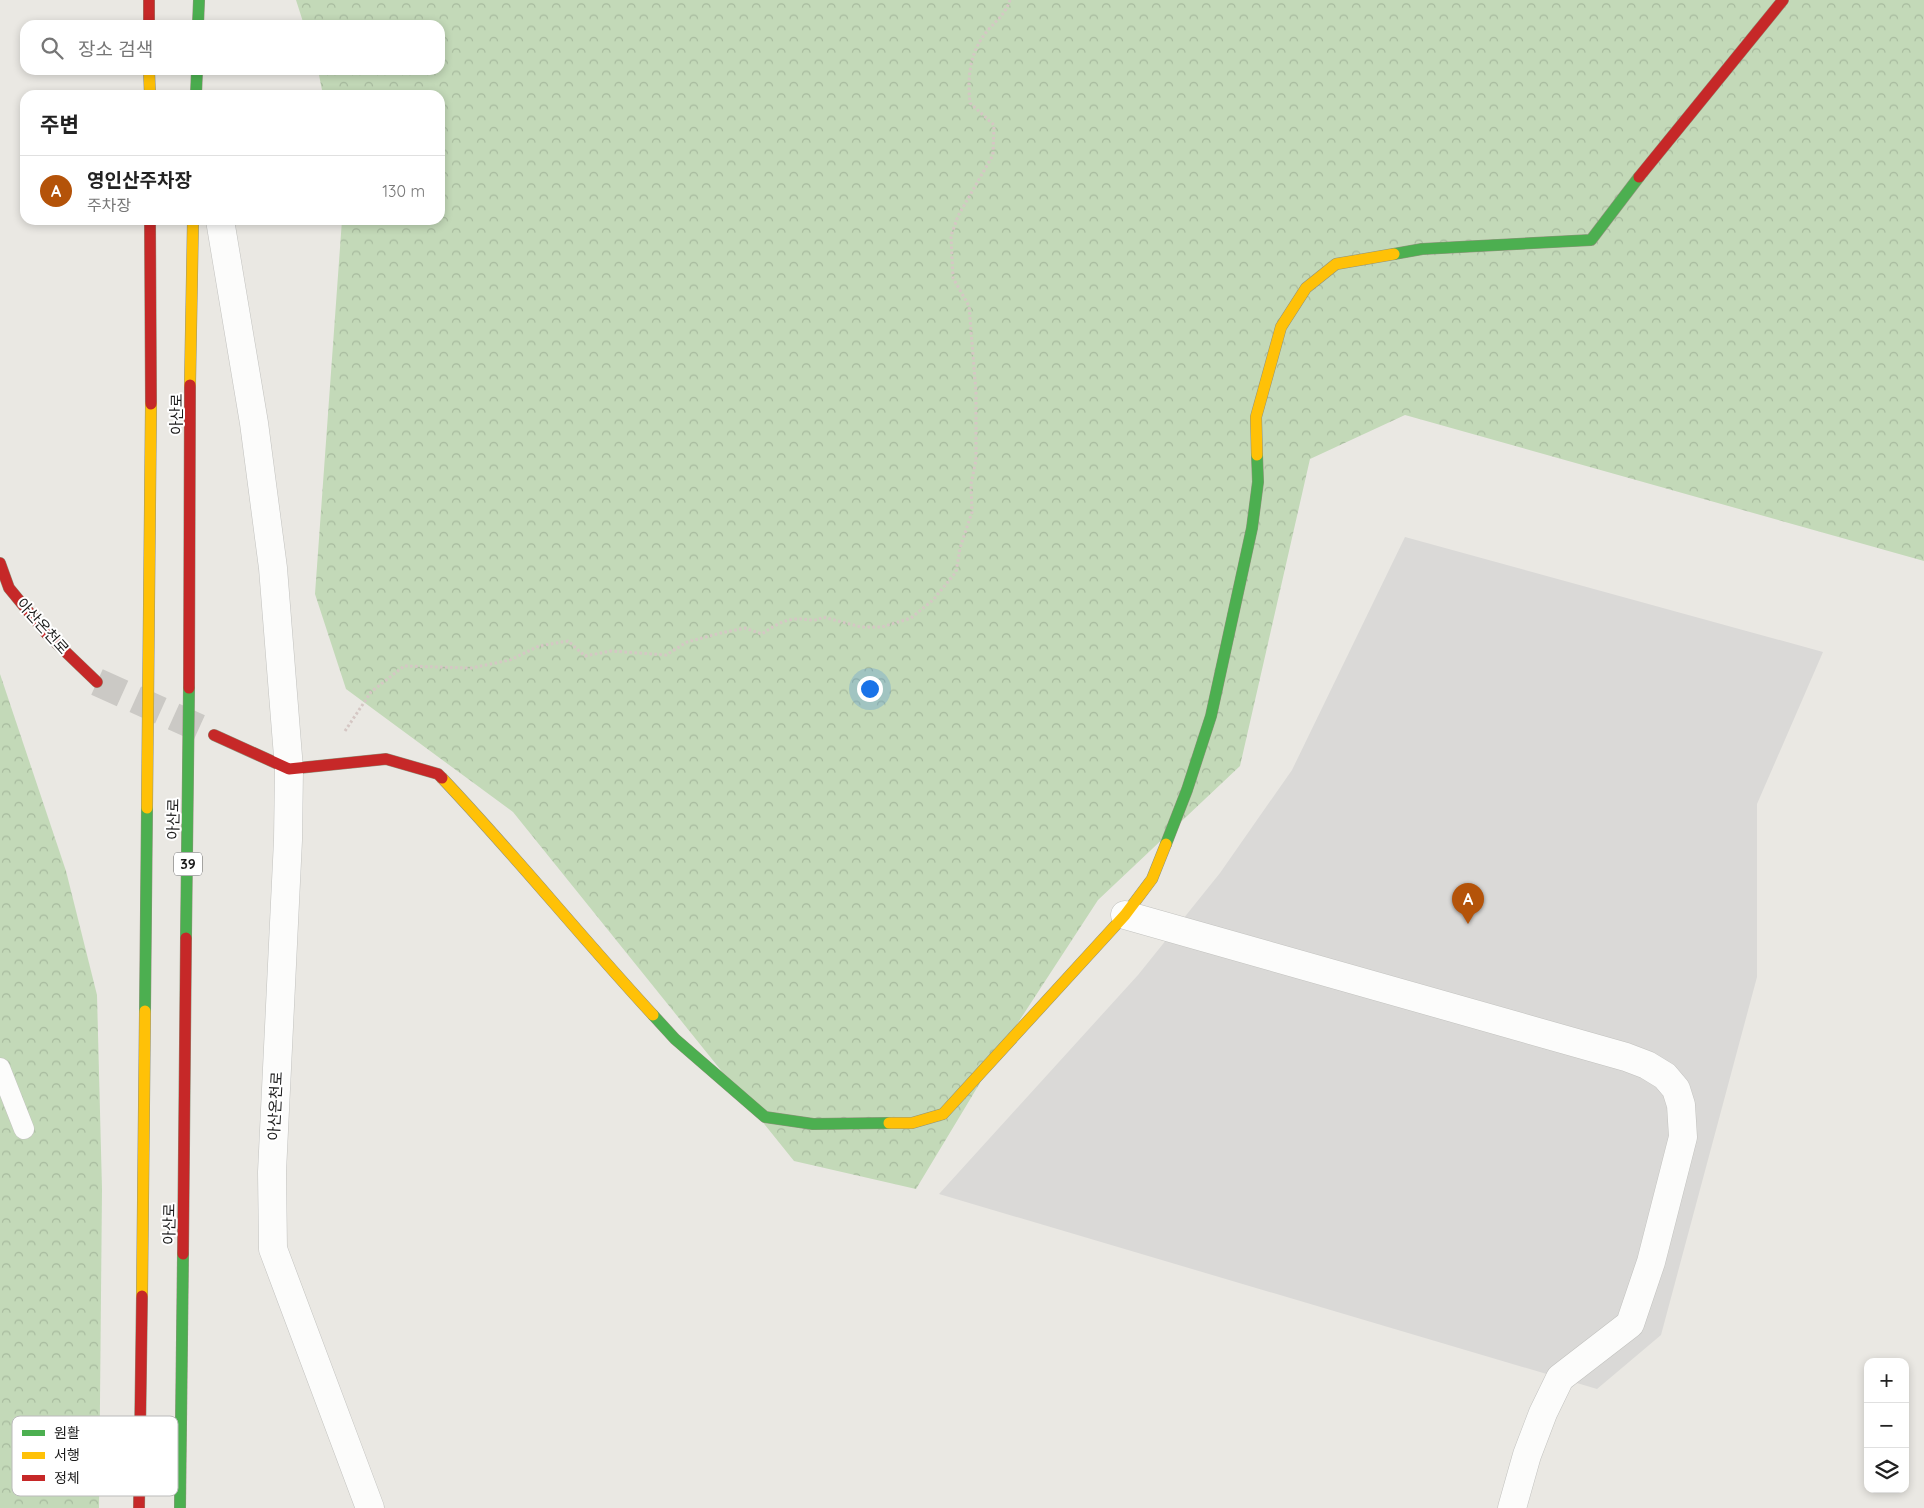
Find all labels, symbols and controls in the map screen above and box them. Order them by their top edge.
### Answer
search box [20,20,445,75]
icon: search [38,34,66,62]
text: 장소 검색 [78,37,153,61]
text: 주변 [40,111,79,137]
text: 영인산주차장 [87,168,192,192]
text: A [51,181,61,201]
text: 130 m [382,181,425,201]
text: 주차장 [87,195,131,215]
street label: 아산로 [167,393,186,435]
street label: 아산온천로 [13,594,73,658]
your location [857,676,883,702]
street label: 아산로 [163,798,183,840]
road number: 39 [174,852,202,876]
pin: A [1452,883,1484,924]
street label: 아산온천로 [264,1071,286,1141]
street label: 아산로 [159,1203,179,1245]
map controls [1864,1358,1909,1493]
button: + [1864,1358,1909,1403]
button: − [1864,1403,1909,1448]
legend [12,1416,178,1496]
text: 원활 [54,1424,80,1442]
text: 서행 [54,1446,80,1464]
button: layers [1864,1448,1909,1493]
text: 정체 [54,1469,80,1487]

